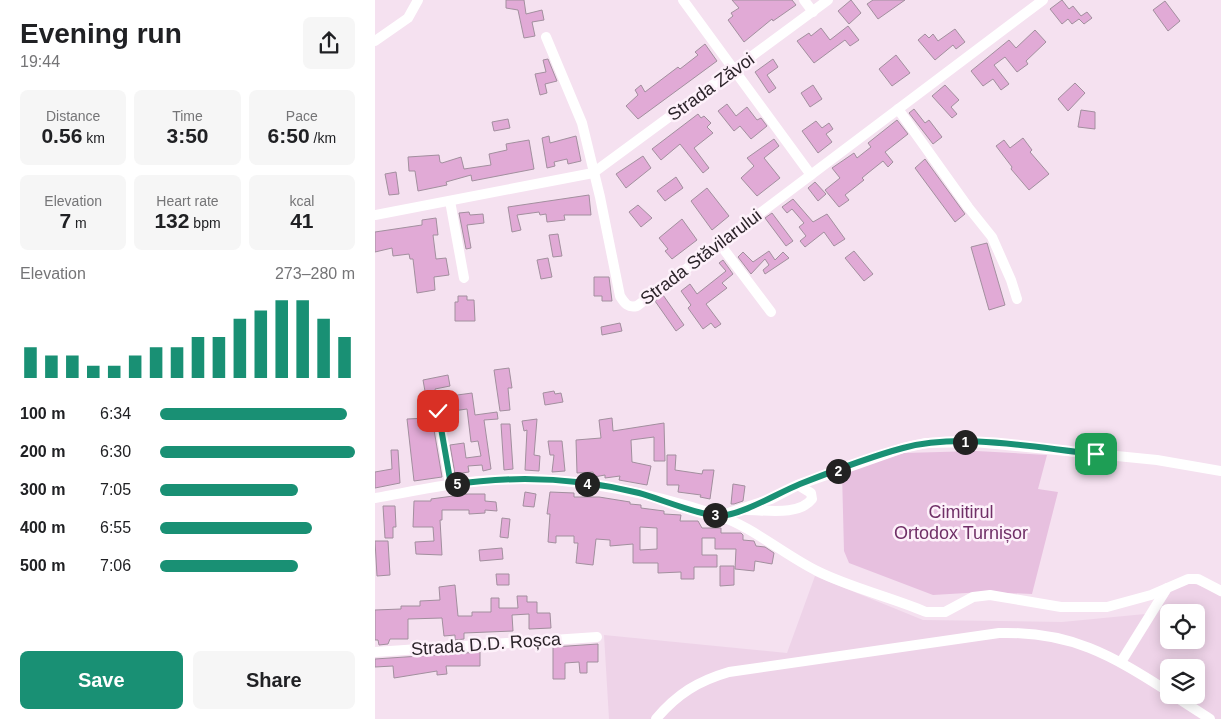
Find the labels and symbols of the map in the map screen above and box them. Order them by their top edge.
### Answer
street label: Strada Zăvoi [664,49,758,125]
street label: Strada Stăvilarului [637,205,765,309]
pin [417,390,459,432]
pin: 1 [953,430,977,454]
pin [1075,433,1117,475]
pin: 2 [825,458,851,484]
pin: 5 [445,472,469,496]
pin: 4 [575,472,599,496]
pin: 3 [703,502,727,528]
park label: Cimitirul Ortodox Turnișor [894,502,1028,543]
street label: Strada D.D. Roșca [410,629,563,659]

